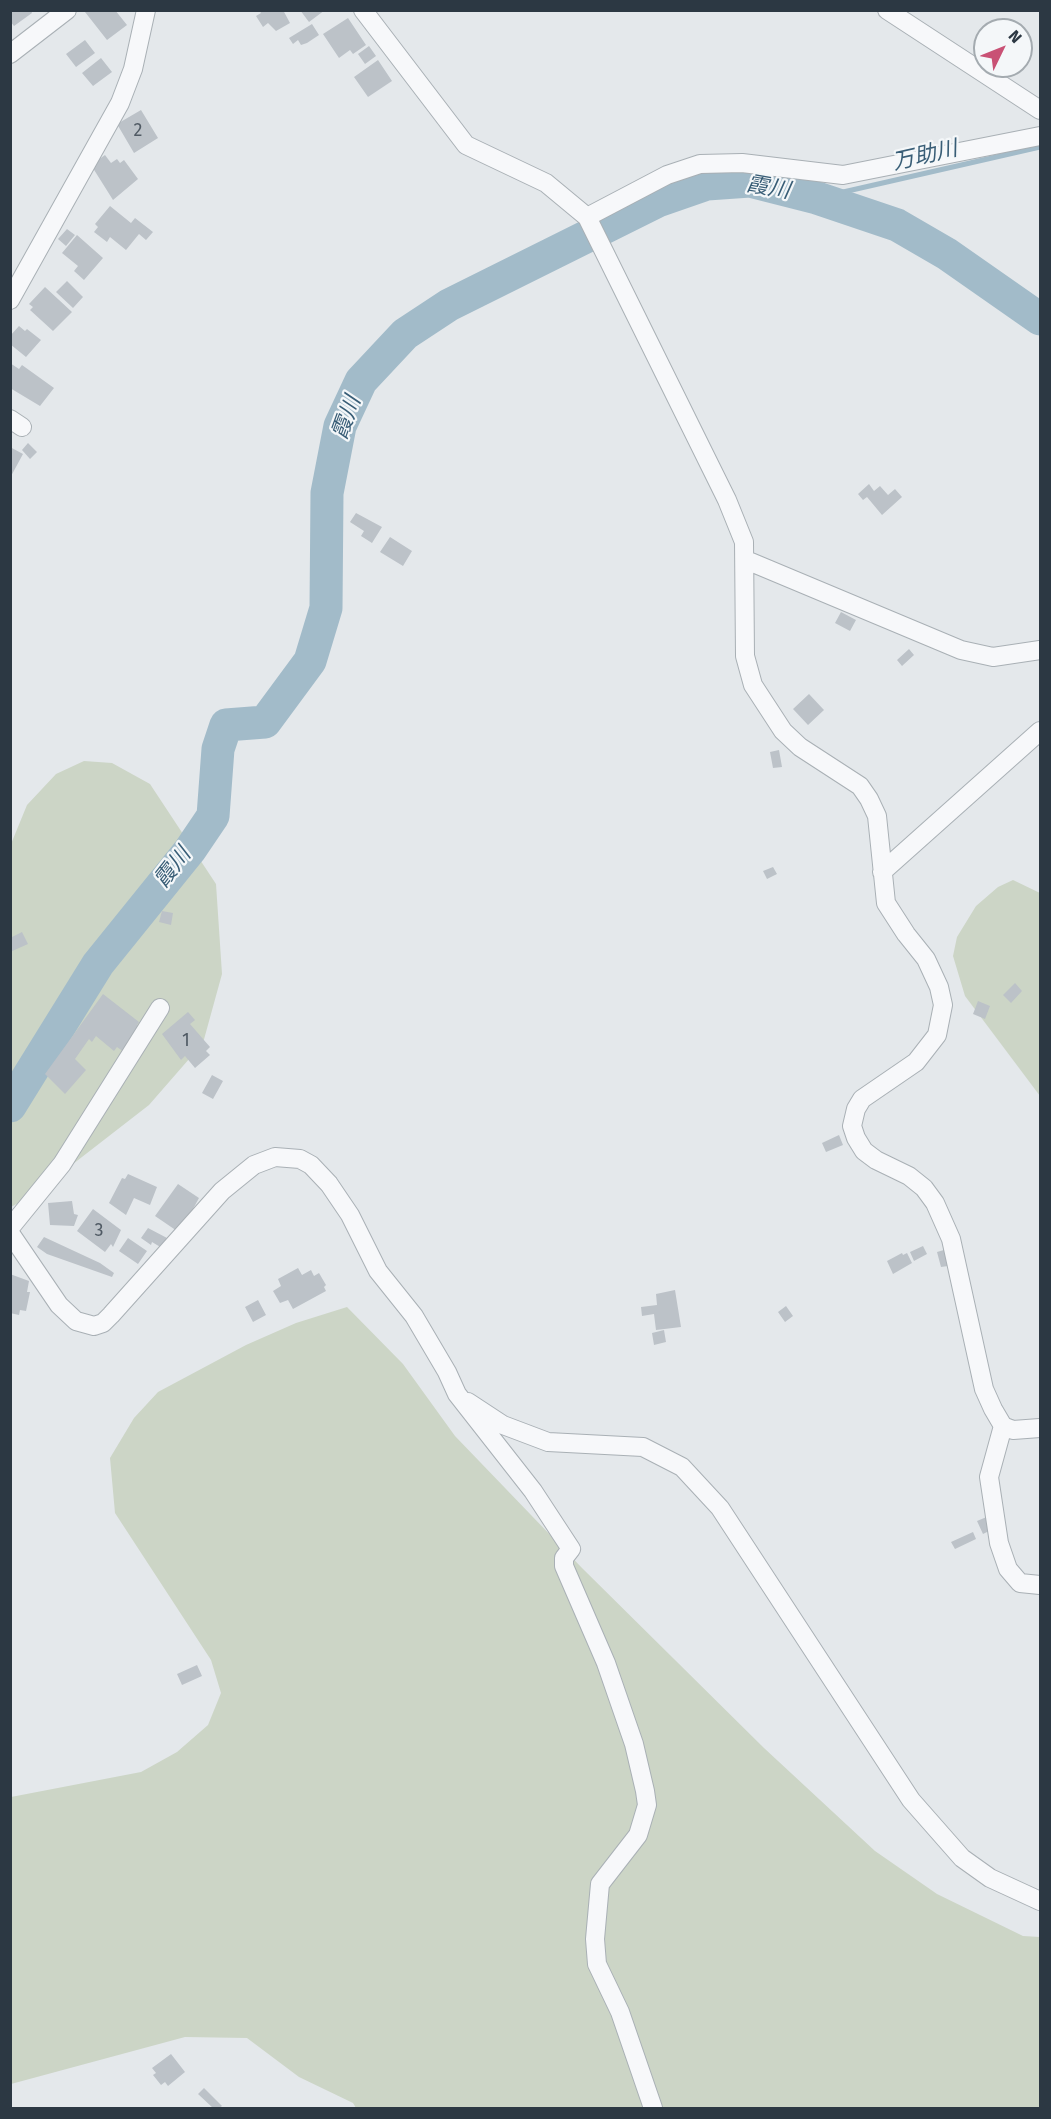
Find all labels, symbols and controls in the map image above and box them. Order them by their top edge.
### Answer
north arrow [973,18,1033,78]
text: N [1004,26,1026,47]
house number: 2 [134,120,142,142]
water label: 万助川 [890,136,960,176]
water label: 霞川 [744,171,792,205]
water label: 霞川 [327,393,367,443]
water label: 霞川 [149,843,197,893]
house number: 1 [182,1030,190,1052]
house number: 3 [95,1220,103,1242]

